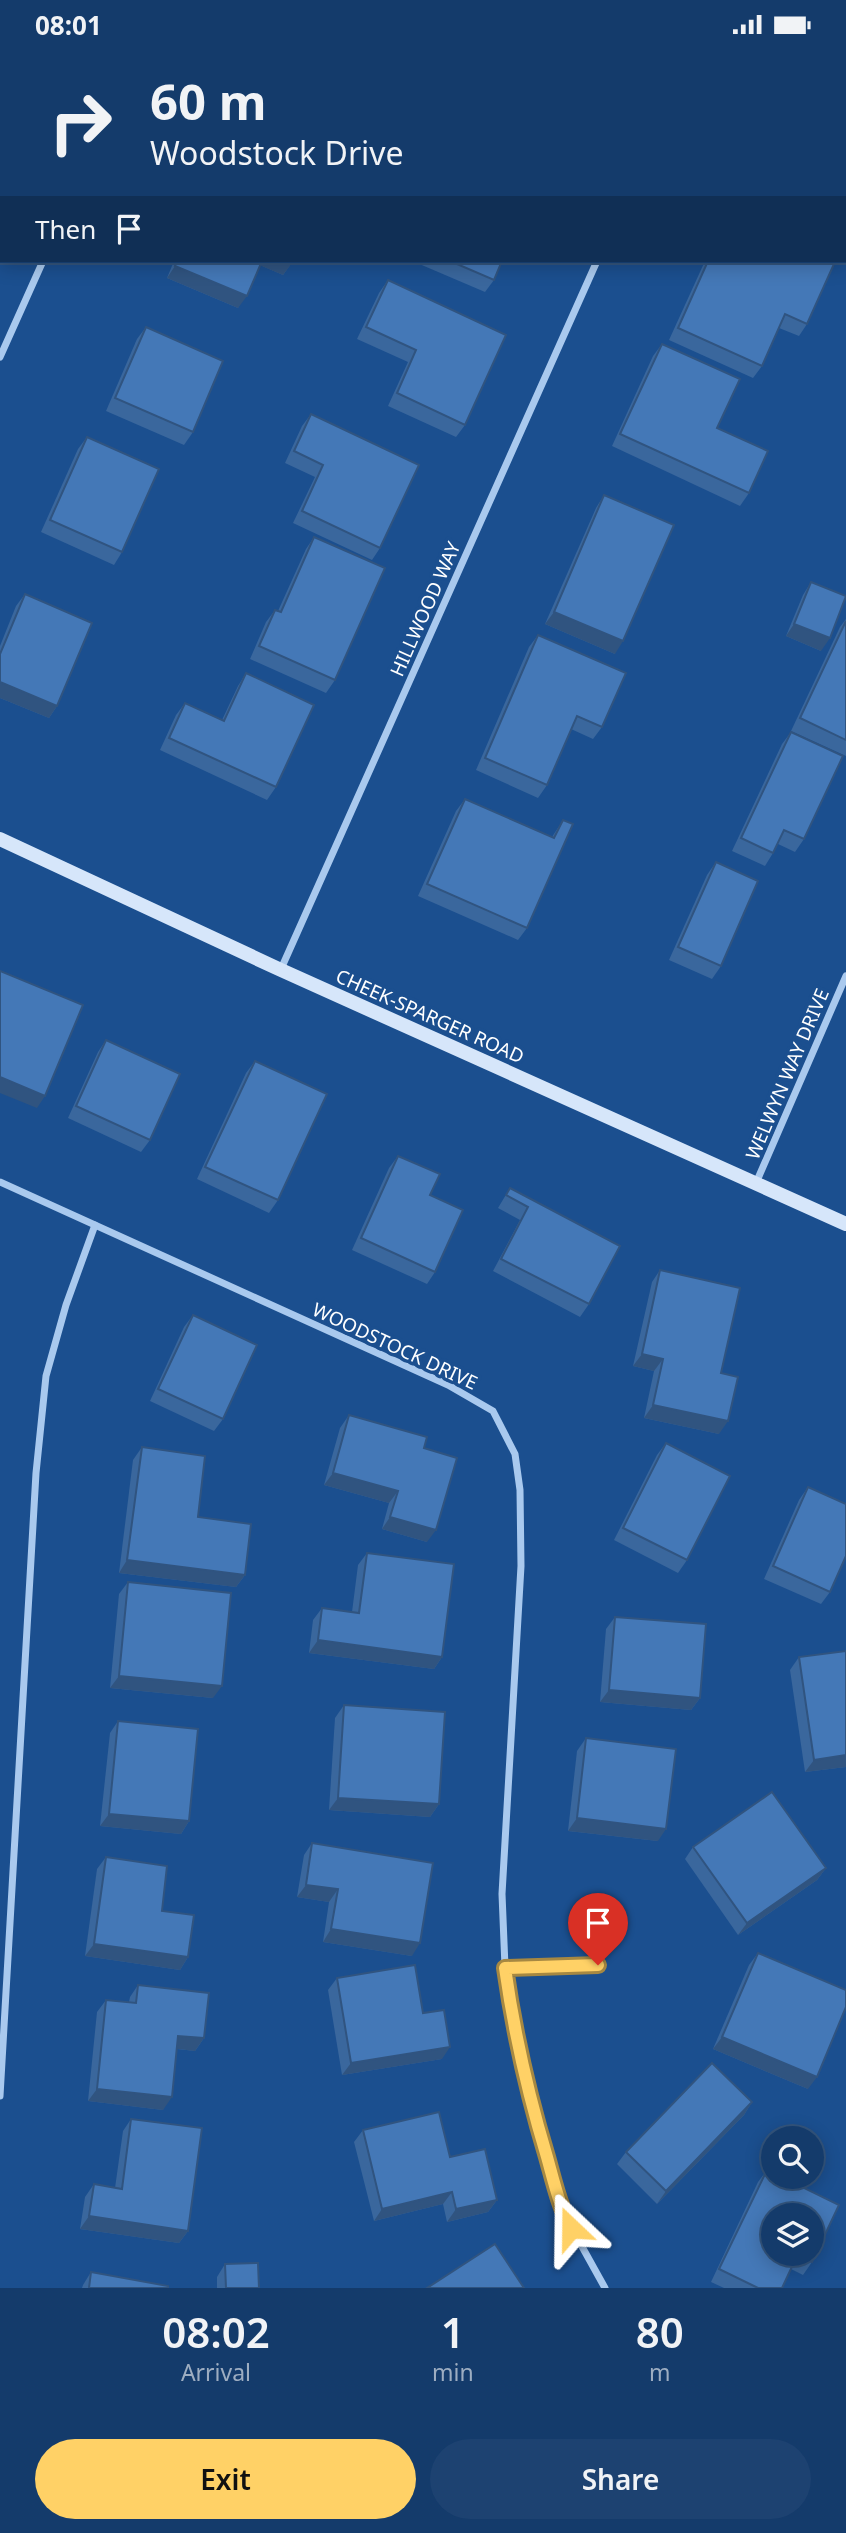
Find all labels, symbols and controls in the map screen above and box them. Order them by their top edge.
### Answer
text: 08:01 [35,7,102,43]
text: 60 m [150,68,267,134]
icon: right [35,77,126,168]
text: Woodstock Drive [150,131,404,174]
icon: arrive [110,210,148,248]
text: Then [35,211,96,247]
street label: HILLWOOD WAY [384,537,466,680]
street label: CHEEK-SPARGER ROAD [332,963,528,1069]
street label: WELWYN WAY DRIVE [739,985,835,1163]
street label: WOODSTOCK DRIVE [308,1296,482,1396]
pin [568,1893,628,1965]
icon: arrive [579,1904,617,1942]
map controls [761,2126,824,2266]
button: search [761,2126,824,2189]
position arrow [534,2191,608,2265]
button: layers [761,2203,824,2266]
text: 08:02 [162,2303,270,2360]
text: 1 [441,2303,465,2360]
text: 80 [636,2303,684,2360]
text: Arrival [181,2356,251,2388]
text: min [432,2356,474,2388]
text: m [649,2356,671,2388]
button: Exit [35,2439,416,2519]
button: Share [430,2439,811,2519]

